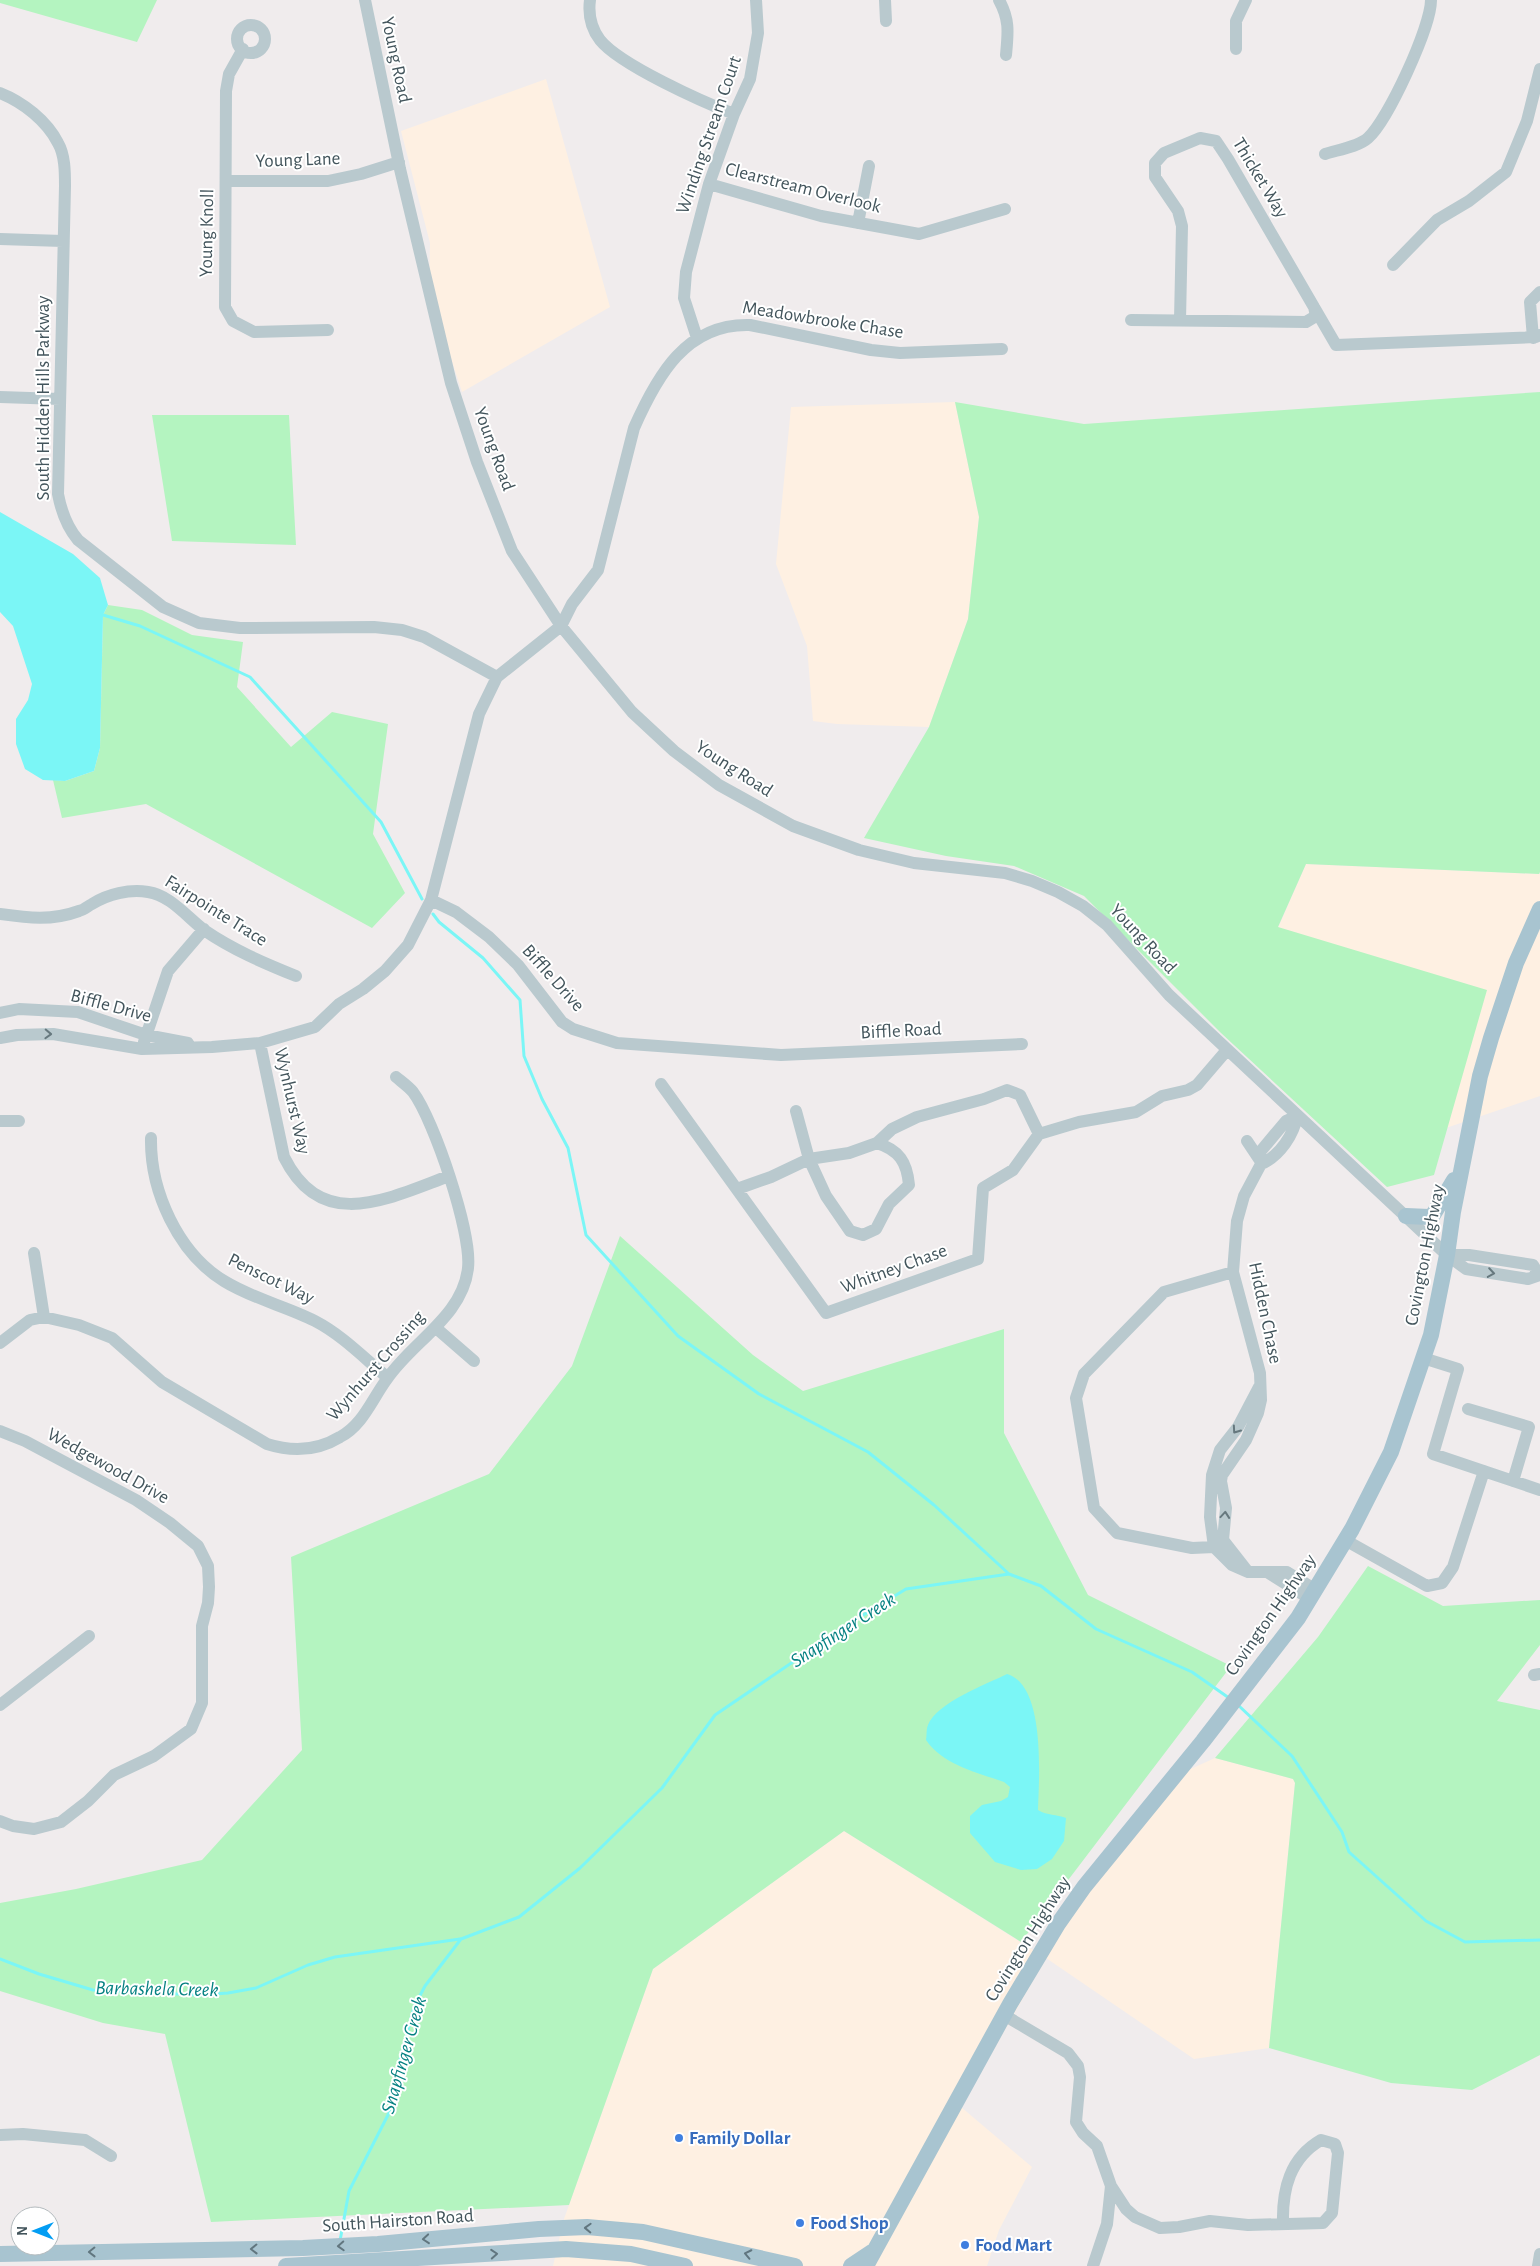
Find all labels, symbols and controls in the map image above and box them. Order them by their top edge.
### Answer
street label: Young Road [378,15,414,105]
street label: Winding Stream Court [673,54,745,216]
street label: Thicket Way [1229,135,1291,221]
street label: Young Lane [255,149,341,171]
street label: Clearstream Overlook [723,159,883,217]
street label: Young Knoll [197,189,217,277]
street label: South Hidden Hills Parkway [34,296,53,500]
street label: Meadowbrooke Chase [741,298,905,342]
street label: Young Road [470,405,518,494]
street label: Young Road [692,737,776,801]
street label: Fairpointe Trace [161,872,271,950]
street label: Young Road [1106,900,1180,978]
street label: Biffle Drive [518,941,588,1015]
street label: Biffle Drive [69,986,153,1026]
street label: Biffle Road [860,1019,942,1043]
one-way arrow [45,1029,53,1039]
street label: Wynhurst Way [271,1046,313,1156]
street label: Covington Highway [1402,1183,1448,1327]
street label: Whitney Chase [838,1241,950,1297]
street label: Penscot Way [225,1250,317,1308]
street label: Hidden Chase [1245,1260,1285,1366]
one-way arrow [1487,1268,1495,1278]
street label: Wynhurst Crossing [323,1307,429,1425]
one-way arrow [1233,1424,1242,1433]
street label: Wedgewood Drive [44,1425,172,1507]
one-way arrow [1219,1510,1230,1518]
street label: Covington Highway [1222,1551,1320,1679]
water label: Snapfinger Creek [787,1589,899,1671]
street label: Covington Highway [982,1873,1074,2005]
water label: Barbashela Creek [95,1978,219,2000]
water label: Snapfinger Creek [378,1994,430,2116]
place label: Family Dollar [689,2129,791,2148]
marker: Family Dollar [673,2132,685,2144]
north arrow [10,2206,60,2256]
street label: South Hairston Road [322,2206,474,2236]
place label: Food Shop [810,2214,889,2233]
marker: Food Shop [794,2217,806,2229]
one-way arrow [584,2223,592,2233]
text: N [16,2226,30,2236]
one-way arrow [422,2233,430,2244]
place label: Food Mart [975,2236,1052,2255]
marker: Food Mart [959,2239,971,2251]
one-way arrow [336,2240,344,2251]
one-way arrow [250,2243,258,2254]
one-way arrow [87,2247,95,2257]
one-way arrow [490,2249,498,2260]
one-way arrow [744,2250,753,2260]

